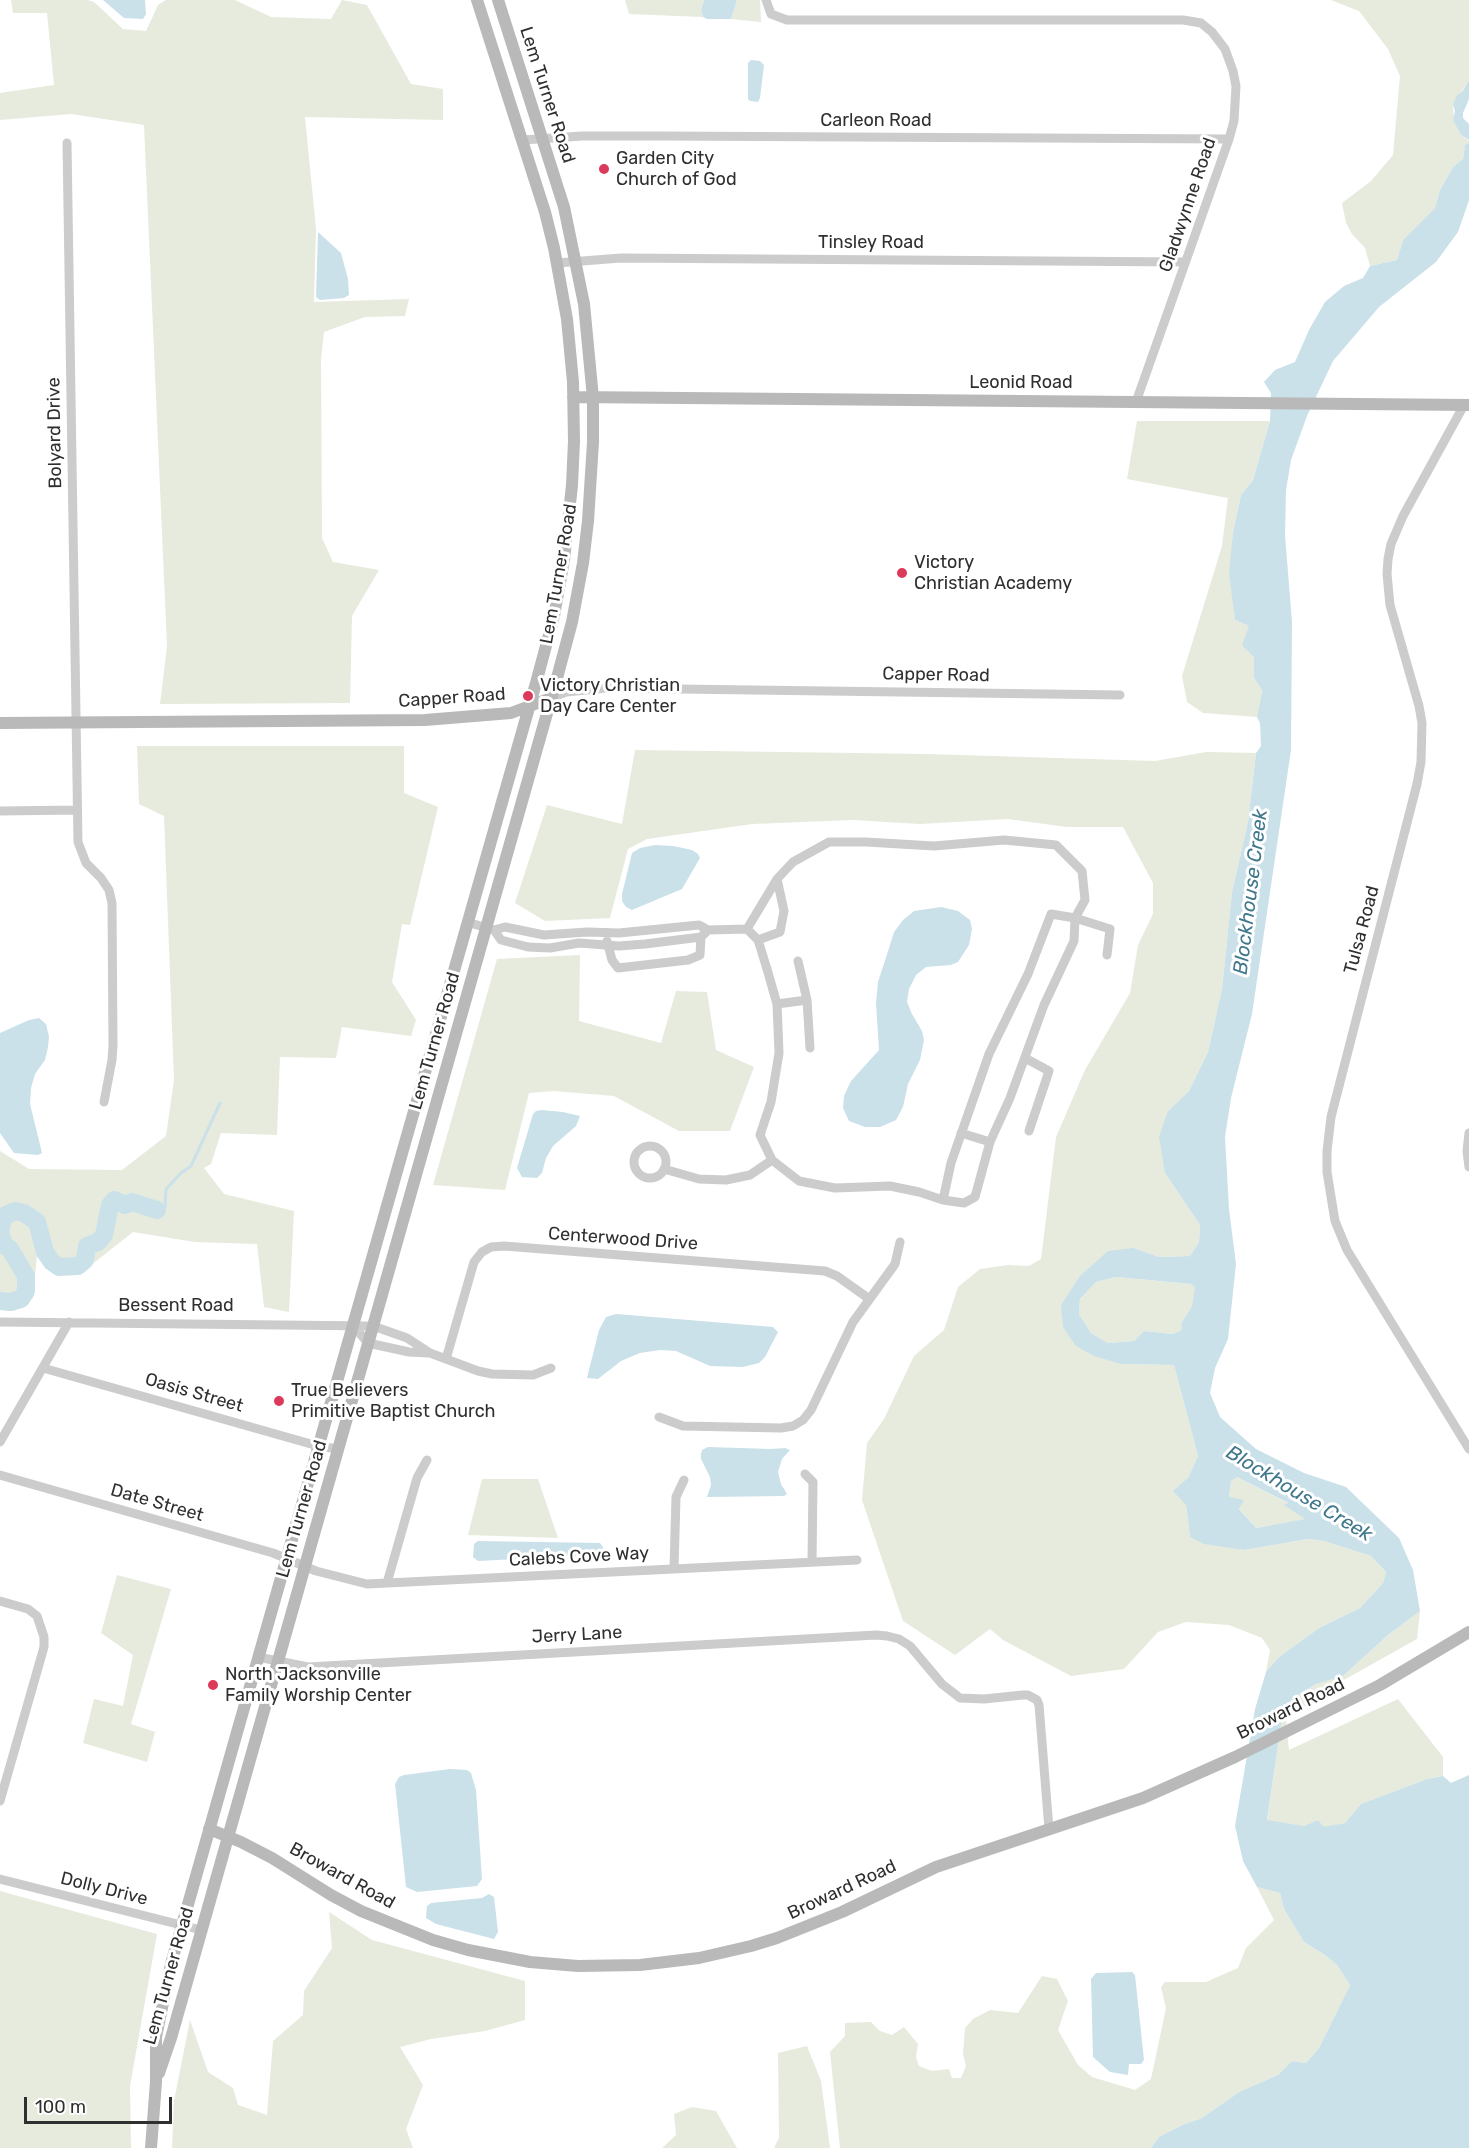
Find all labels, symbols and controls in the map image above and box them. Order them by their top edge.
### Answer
street label: Lem Turner Road [515,24,579,166]
street label: Carleon Road [820,110,932,132]
street label: Gladwynne Road [1155,135,1221,275]
place label: Garden City Church of God [616,148,737,190]
marker: Garden City Church of God [597,162,611,176]
street label: Tinsley Road [818,232,924,254]
street label: Leonid Road [969,372,1073,394]
street label: Bolyard Drive [43,377,67,489]
street label: Lem Turner Road [536,502,582,646]
place label: Victory Christian Academy [914,552,1072,594]
marker: Victory Christian Academy [895,566,909,580]
street label: Capper Road [882,663,990,687]
place label: Victory Christian Day Care Center [540,675,680,718]
street label: Capper Road [398,683,506,713]
marker: Victory Christian Day Care Center [521,689,535,703]
water label: Blockhouse Creek [1229,808,1273,976]
street label: Tulsa Road [1340,884,1384,976]
street label: Lem Turner Road [405,970,465,1112]
street label: Centerwood Drive [547,1223,699,1255]
street label: Bessent Road [118,1295,234,1317]
street label: Oasis Street [142,1369,246,1417]
place label: True Believers Primitive Baptist Church [291,1380,496,1422]
marker: True Believers Primitive Baptist Church [272,1394,286,1408]
street label: Lem Turner Road [272,1438,332,1580]
water label: Blockhouse Creek [1221,1441,1377,1547]
street label: Date Street [108,1479,206,1527]
street label: Calebs Cove Way [508,1543,650,1571]
street label: Jerry Lane [531,1622,623,1648]
place label: North Jacksonville Family Worship Center [225,1664,412,1706]
street label: Broward Road [1234,1674,1348,1744]
marker: North Jacksonville Family Worship Center [206,1678,220,1692]
street label: Broward Road [285,1838,399,1914]
street label: Broward Road [784,1855,900,1925]
street label: Dolly Drive [58,1868,150,1910]
street label: Lem Turner Road [139,1905,199,2047]
scale bar [27,2085,176,2123]
text: 100 m [35,2096,86,2118]

